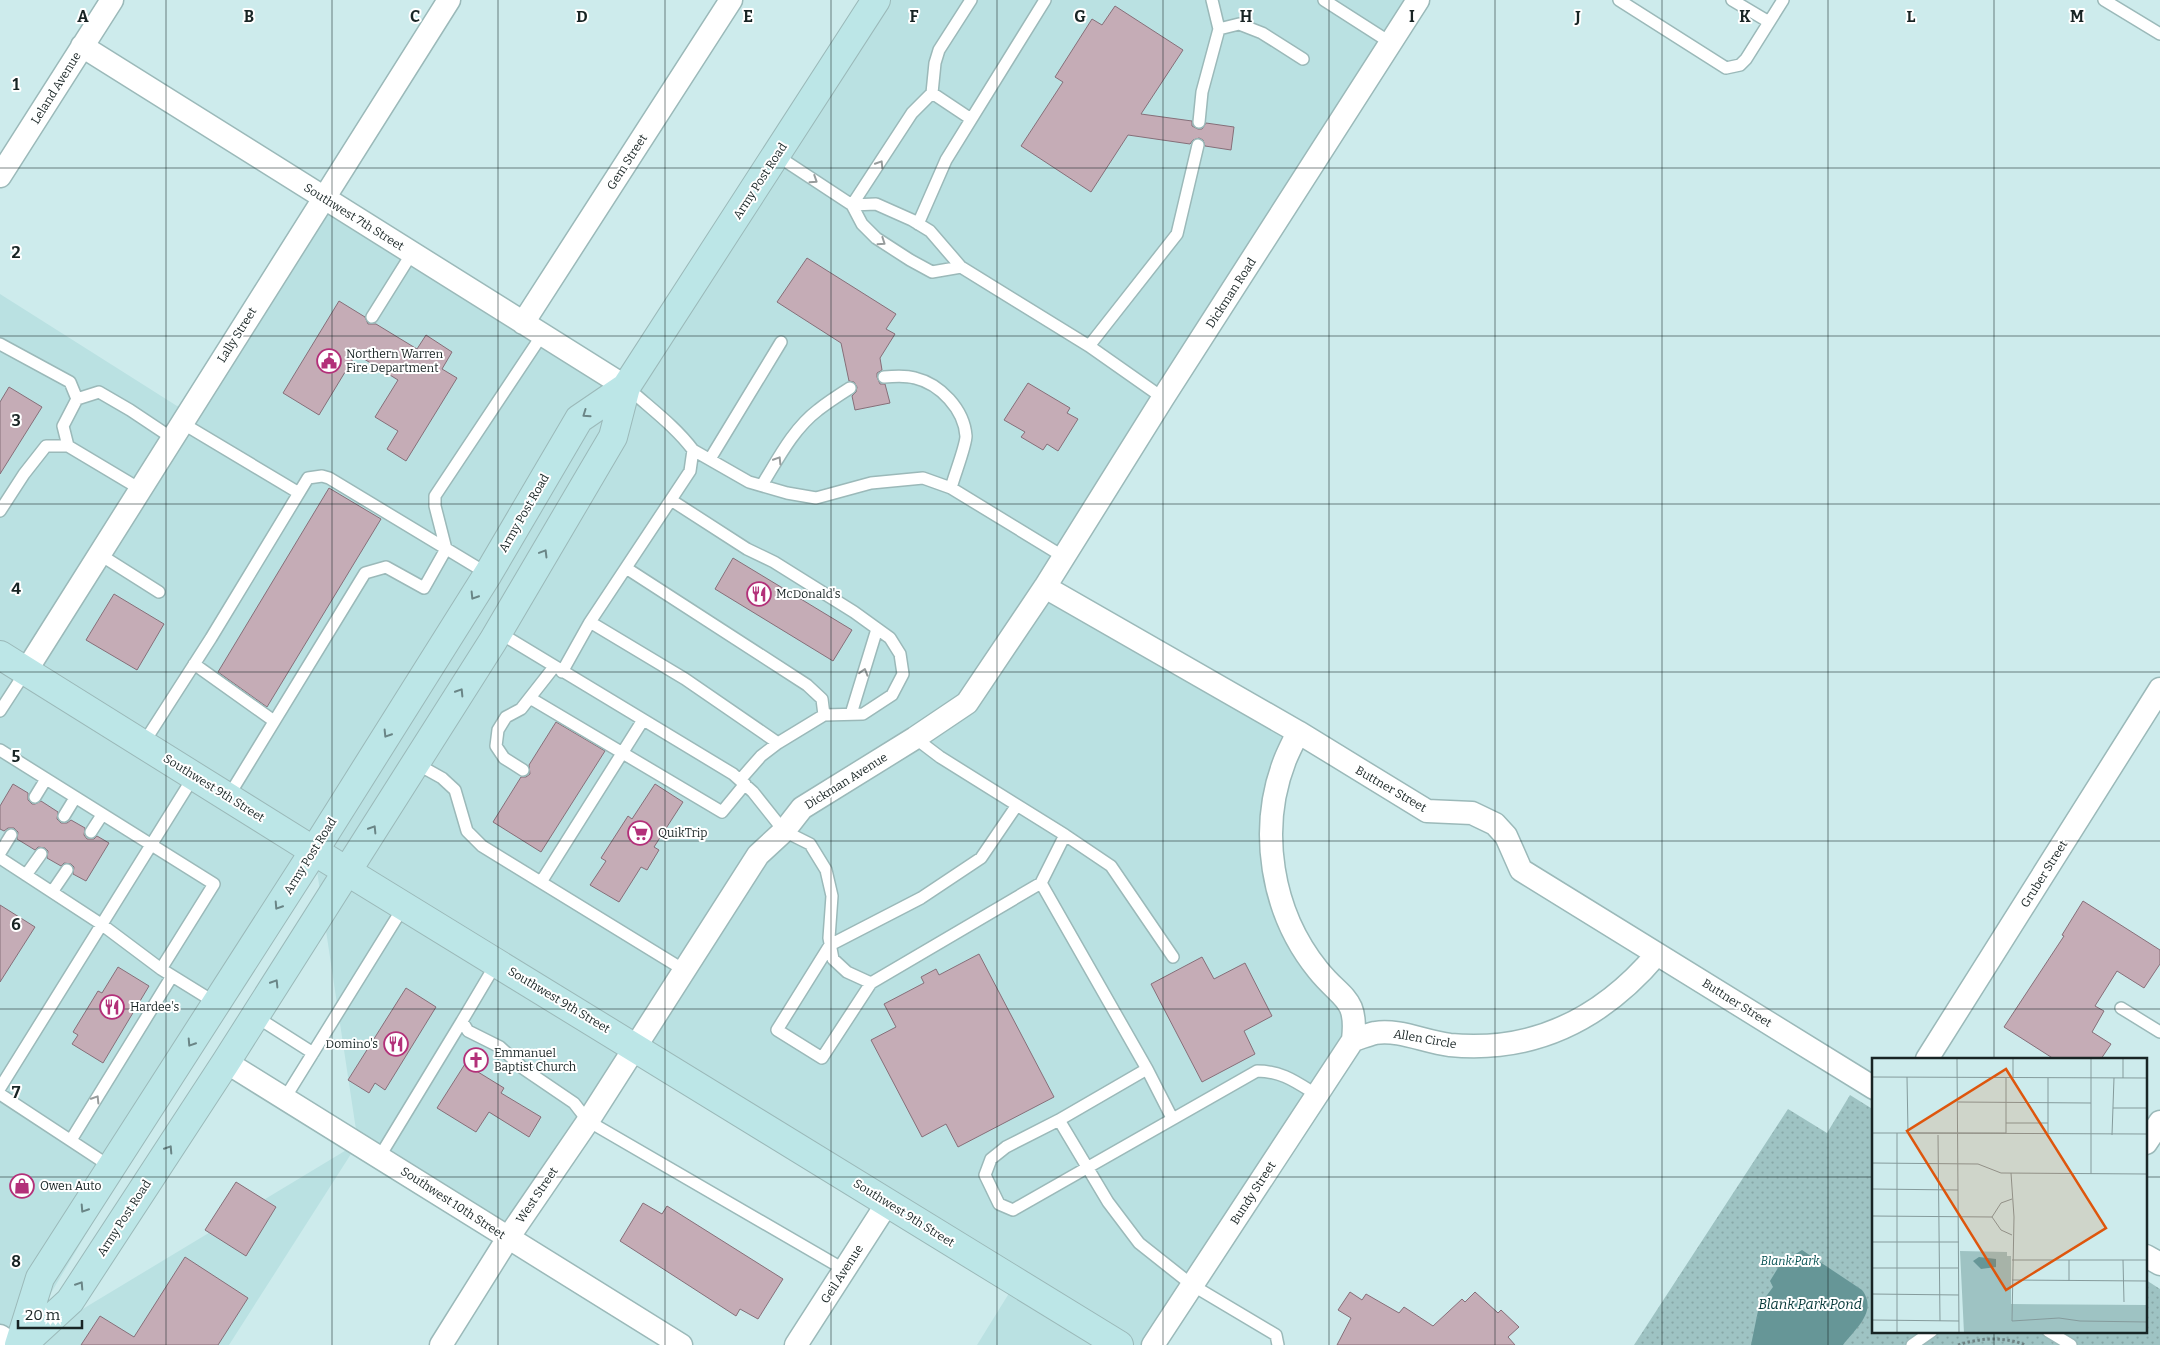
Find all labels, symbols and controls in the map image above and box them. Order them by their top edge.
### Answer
text: A [77,7,89,26]
text: B [244,7,254,26]
text: C [410,7,420,26]
text: D [576,7,588,26]
text: E [743,7,753,26]
text: F [910,7,919,26]
text: G [1074,7,1086,26]
text: H [1240,7,1253,26]
text: I [1409,7,1415,26]
text: J [1574,7,1581,26]
text: K [1739,7,1751,26]
text: L [1907,7,1916,26]
text: M [2070,7,2084,26]
street label: Leland Avenue [28,49,84,127]
text: 1 [13,75,20,94]
street label: Gem Street [604,131,650,192]
street label: Army Post Road [730,140,790,222]
one-way arrow [873,161,883,170]
one-way arrow [809,174,818,183]
street label: Southwest 7th Street [301,181,407,254]
one-way arrow [877,236,886,245]
text: 2 [11,243,21,262]
street label: Dickman Road [1203,255,1259,331]
street label: Lally Street [215,304,260,365]
place label: Northern Warren Fire Department [346,347,443,375]
public building icon: Northern Warren Fire Department [316,348,342,374]
one-way arrow [582,408,592,417]
text: 3 [11,411,21,430]
one-way arrow [772,456,781,465]
street label: Army Post Road [496,471,552,555]
one-way arrow [538,550,548,559]
text: 4 [11,579,21,598]
restaurant icon: McDonald's [746,581,772,607]
place label: McDonald's [776,587,841,601]
one-way arrow [470,591,480,600]
one-way arrow [859,668,869,676]
one-way arrow [454,688,463,698]
one-way arrow [384,729,394,738]
text: 5 [12,747,21,766]
street label: Dickman Avenue [802,750,890,812]
street label: Southwest 9th Street [161,751,268,825]
street label: Buttner Street [1353,763,1429,815]
street label: Army Post Road [281,815,339,897]
supermarket icon: QuikTrip [627,820,653,846]
one-way arrow [366,826,376,835]
place label: QuikTrip [658,826,707,840]
street label: Gruber Street [2018,837,2071,910]
one-way arrow [275,901,285,910]
text: 6 [11,915,21,934]
street label: Southwest 9th Street [506,964,613,1036]
street label: Buttner Street [1700,976,1775,1030]
one-way arrow [269,979,278,989]
restaurant icon: Hardee's [99,994,125,1020]
place label: Hardee's [130,1000,179,1014]
street label: Allen Circle [1392,1027,1458,1051]
restaurant icon: Domino's [383,1031,409,1057]
place label: Domino's [326,1037,378,1051]
one-way arrow [187,1038,197,1047]
place label: Emmanuel Baptist Church [494,1046,577,1074]
church icon: Emmanuel Baptist Church [463,1047,489,1073]
inset map [1872,1058,2148,1332]
text: 7 [12,1083,21,1102]
one-way arrow [90,1095,100,1104]
one-way arrow [162,1146,172,1155]
street label: Bundy Street [1227,1158,1279,1227]
street label: Southwest 10th Street [398,1164,508,1242]
street label: West Street [513,1164,561,1226]
shop icon: Owen Auto [9,1173,35,1199]
street label: Southwest 9th Street [851,1176,958,1250]
street label: Army Post Road [94,1177,154,1259]
place label: Owen Auto [40,1179,101,1193]
one-way arrow [81,1204,90,1213]
street label: Geil Avenue [818,1242,866,1306]
text: 8 [11,1252,21,1271]
park label: Blank Park [1761,1254,1820,1268]
one-way arrow [74,1282,83,1291]
water label: Blank Park Pond [1758,1296,1862,1313]
scale bar [18,1298,81,1330]
text: 20 m [25,1306,61,1324]

